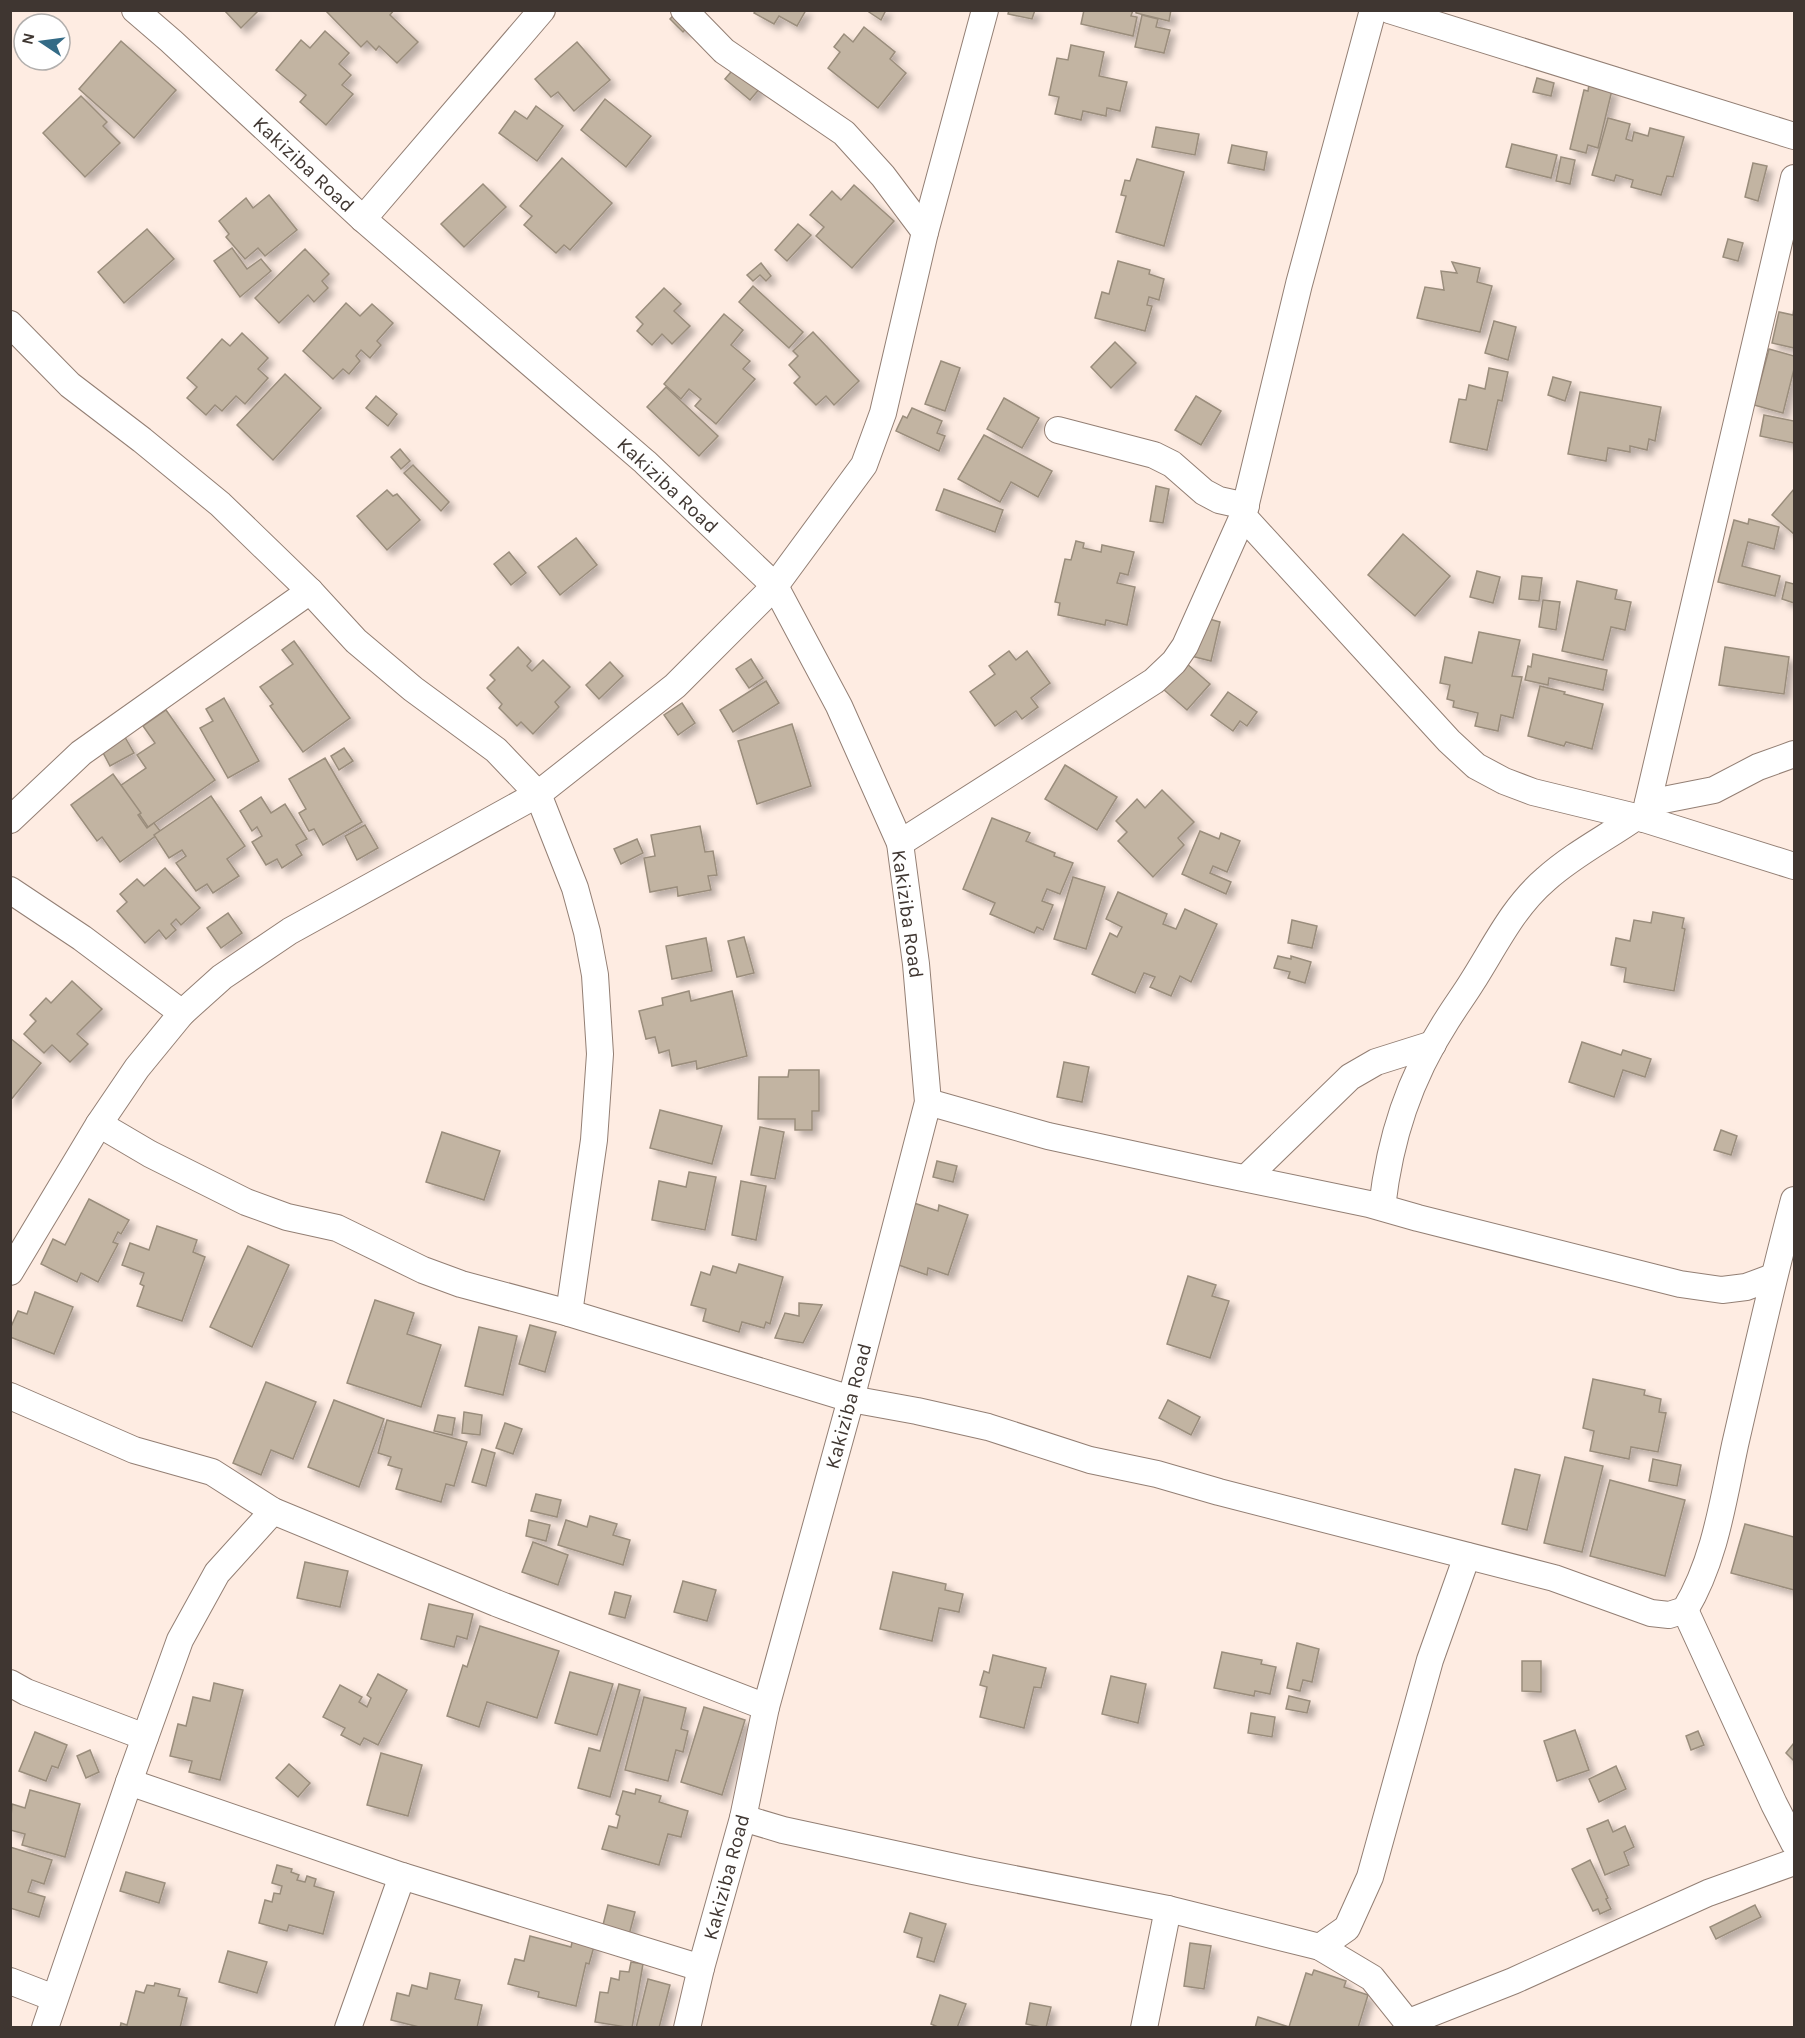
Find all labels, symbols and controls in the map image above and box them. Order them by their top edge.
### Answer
north arrow [12,12,72,72]
text: N [17,31,38,46]
street label: Kakiziba Road [248,112,359,217]
street label: Kakiziba Road [612,433,723,538]
street label: Kakiziba Road [887,848,928,980]
street label: Kakiziba Road [821,1341,876,1472]
street label: Kakiziba Road [699,1812,754,1943]

